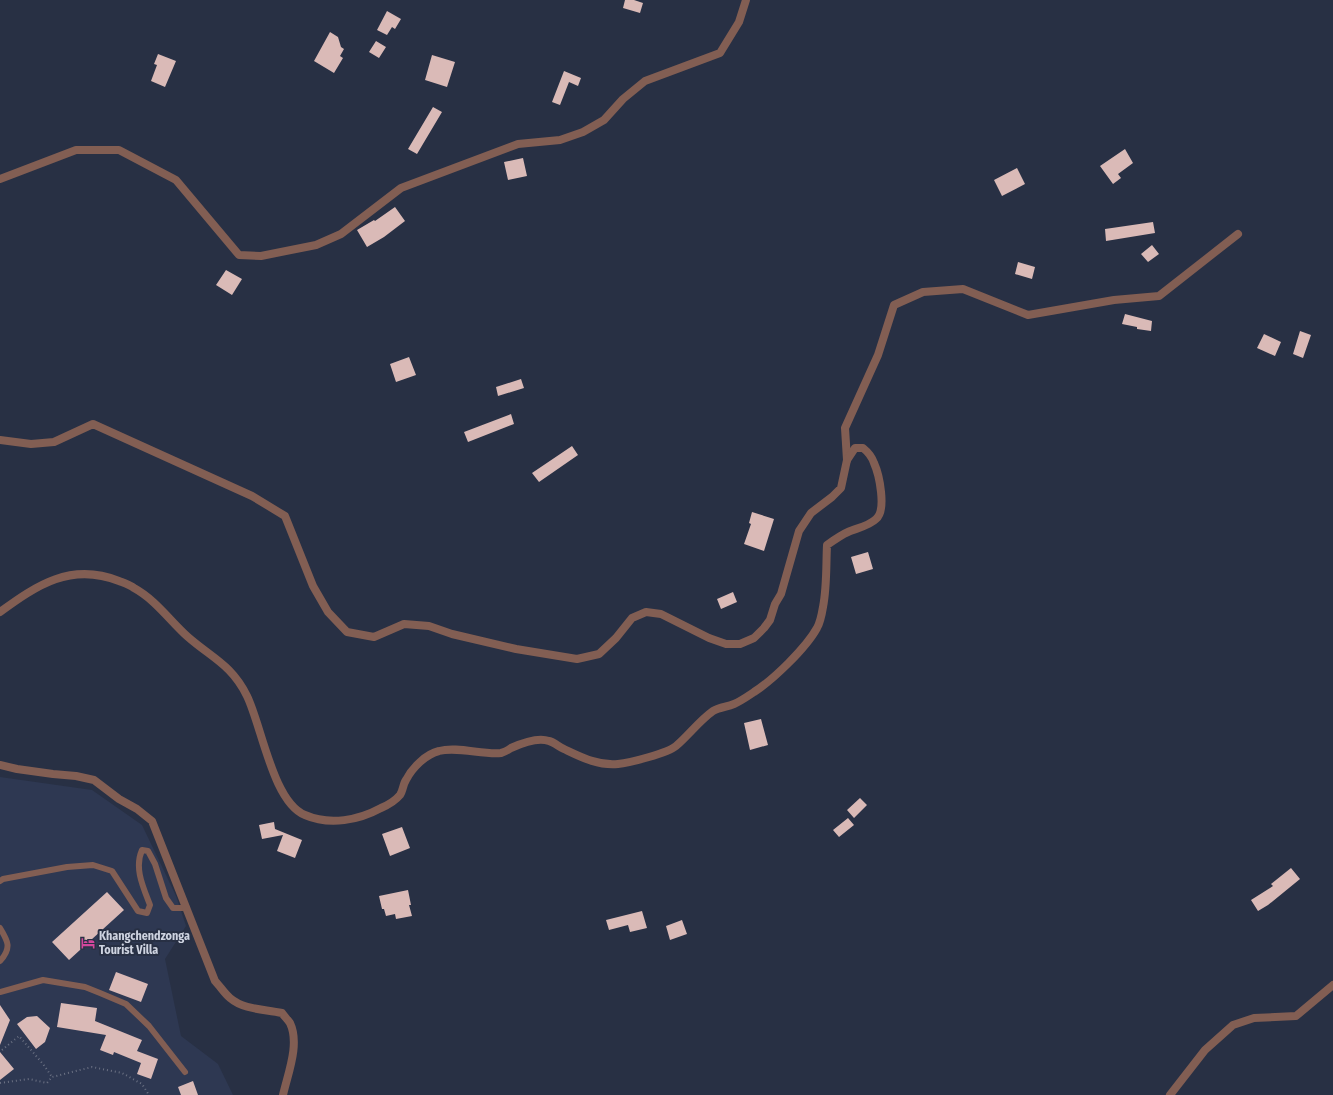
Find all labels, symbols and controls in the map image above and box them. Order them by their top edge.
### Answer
place label: Khangchendzonga Tourist Villa [99,929,190,957]
hotel icon: Khangchendzonga Tourist Villa [80,935,96,951]

